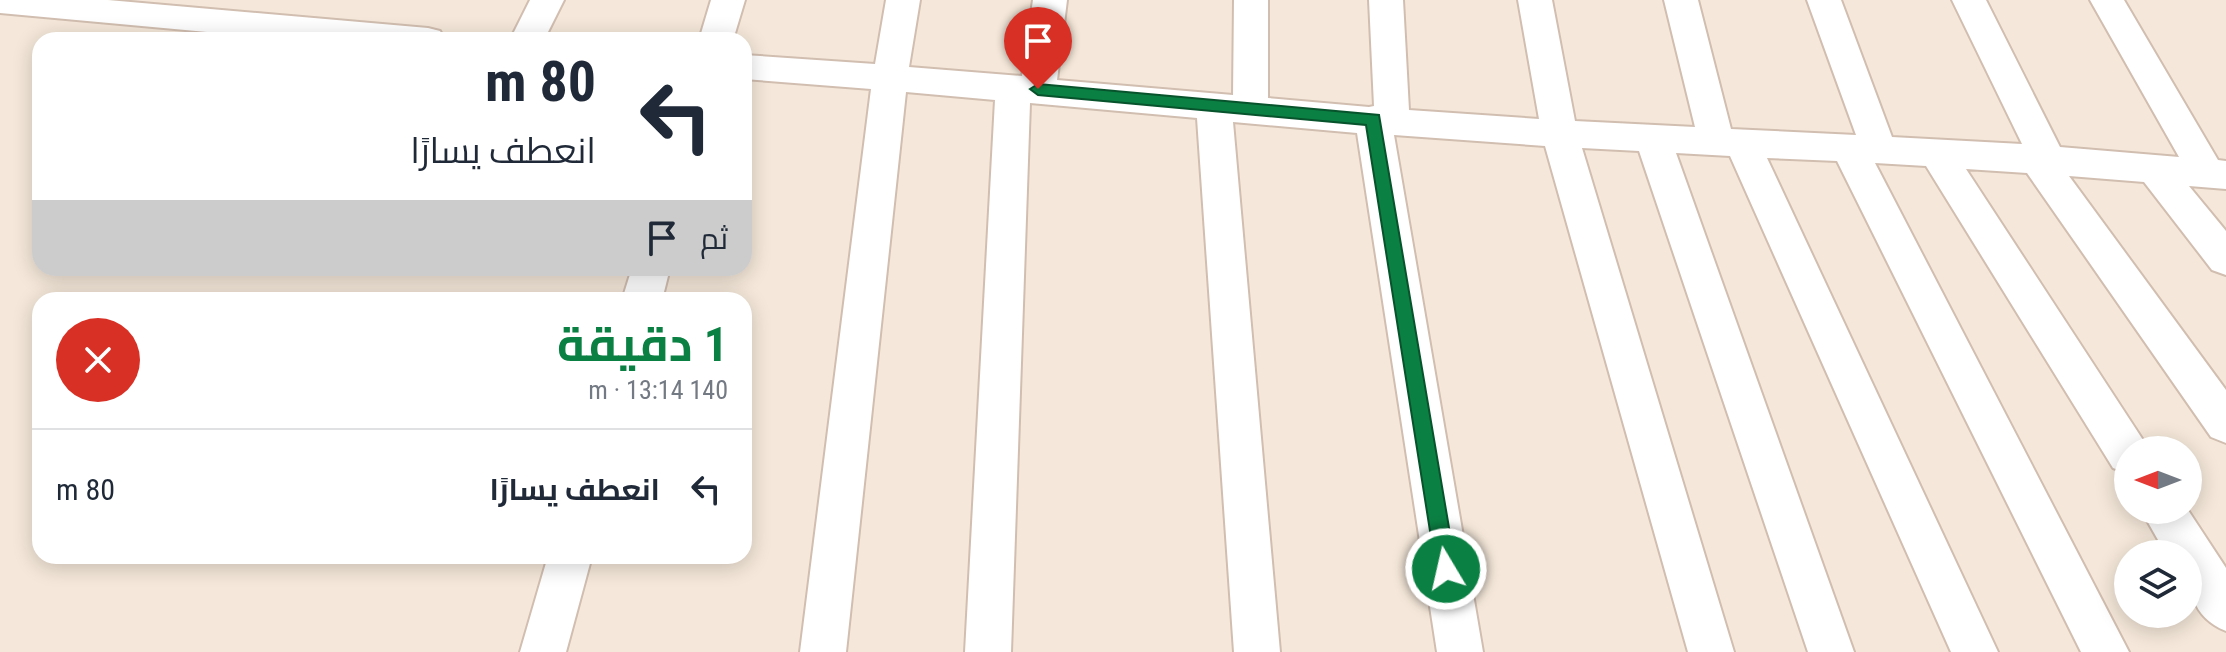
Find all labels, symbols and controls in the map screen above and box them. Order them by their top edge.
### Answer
pin [1004,7,1072,89]
icon: arrive [1016,19,1060,63]
text: 80 m [485,49,596,115]
icon: left [624,64,728,168]
text: انعطف يسارًا [410,130,596,172]
icon: arrive [640,216,684,260]
text: ثم [700,221,728,256]
text: 1 دقيقة [557,316,728,373]
button: close [56,318,140,402]
text: 140 m · 13:14 [588,375,728,405]
north arrow [2114,436,2202,524]
map controls [2114,436,2202,628]
icon: left [684,467,728,511]
text: 80 m [56,472,115,507]
text: انعطف يسارًا [489,472,660,507]
position arrow [1404,527,1488,611]
button: layers [2114,540,2202,628]

